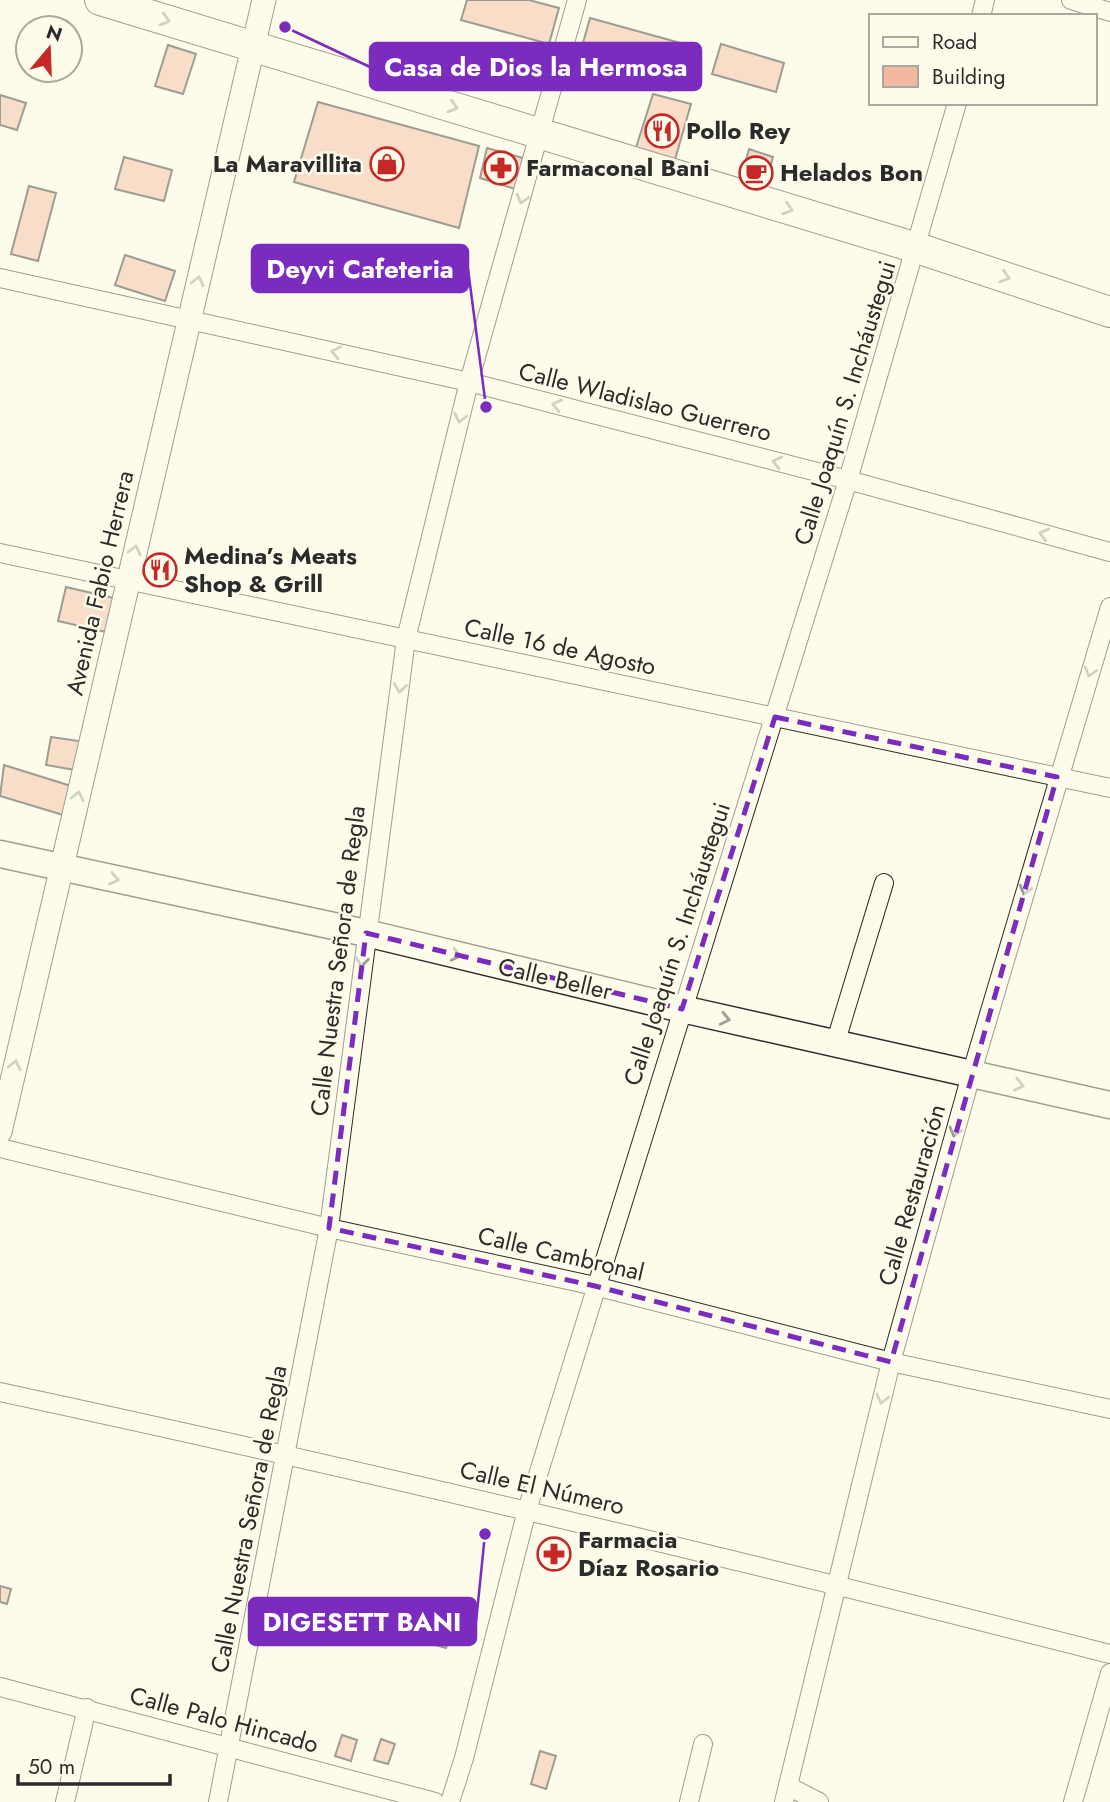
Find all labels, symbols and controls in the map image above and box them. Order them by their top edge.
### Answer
one-way arrow [158,12,171,26]
north arrow [14,14,84,84]
legend [869,14,1096,105]
text: N [43,18,66,49]
text: Road [932,27,977,57]
callout: Casa de Dios la Hermosa [370,43,701,90]
text: Casa de Dios la Hermosa [384,48,688,86]
text: Building [932,62,1005,92]
one-way arrow [447,99,459,114]
restaurant icon: Pollo Rey [643,112,681,150]
place label: Pollo Rey [686,113,791,148]
shop icon: La Maravillita [368,145,406,183]
place label: La Maravillita [213,146,362,181]
pharmacy icon: Farmaconal Bani [482,149,520,187]
place label: Farmaconal Bani [526,150,710,185]
cafe icon: Helados Bon [737,154,775,192]
place label: Helados Bon [780,155,923,190]
one-way arrow [516,193,530,205]
one-way arrow [782,200,794,215]
callout: Deyvi Cafeteria [252,245,468,292]
text: Deyvi Cafeteria [266,250,454,288]
street label: Calle Joaquín S. Incháustegui [785,256,905,549]
one-way arrow [998,269,1011,283]
one-way arrow [189,275,204,287]
one-way arrow [330,346,342,360]
street label: Calle Wladislao Guerrero [515,353,775,450]
one-way arrow [551,399,563,413]
one-way arrow [454,412,468,424]
one-way arrow [771,456,783,470]
street label: Avenida Fabio Herrera [57,467,142,699]
one-way arrow [1038,527,1050,542]
place label: Medina’s Meats Shop & Grill [184,538,357,601]
one-way arrow [126,544,141,556]
restaurant icon: Medina’s Meats Shop & Grill [141,551,179,589]
street label: Calle 16 de Agosto [461,609,659,684]
one-way arrow [1083,666,1098,678]
one-way arrow [392,682,407,694]
one-way arrow [69,790,84,802]
street label: Calle Joaquín S. Incháustegui [614,798,739,1090]
street label: Calle Nuestra Señora de Regla [301,804,374,1118]
one-way arrow [108,871,120,886]
one-way arrow [1018,884,1033,896]
one-way arrow [450,947,462,961]
street label: Calle Beller [495,948,616,1009]
one-way arrow [355,956,370,968]
one-way arrow [719,1011,731,1025]
one-way arrow [7,1059,22,1071]
one-way arrow [1013,1077,1025,1092]
street label: Calle Restauración [869,1100,954,1290]
one-way arrow [949,1126,964,1138]
street label: Calle Cambronal [475,1217,648,1290]
street label: Calle Nuestra Señora de Regla [202,1362,296,1676]
one-way arrow [876,1393,891,1405]
street label: Calle El Número [456,1452,628,1523]
place label: Farmacia Díaz Rosario [578,1522,719,1585]
pharmacy icon: Farmacia Díaz Rosario [535,1535,573,1573]
callout: DIGESETT BANI [249,1598,476,1645]
text: DIGESETT BANI [263,1603,461,1641]
street label: Calle Palo Hincado [126,1677,322,1762]
scale bar [18,1742,170,1786]
text: 50 m [28,1752,75,1782]

